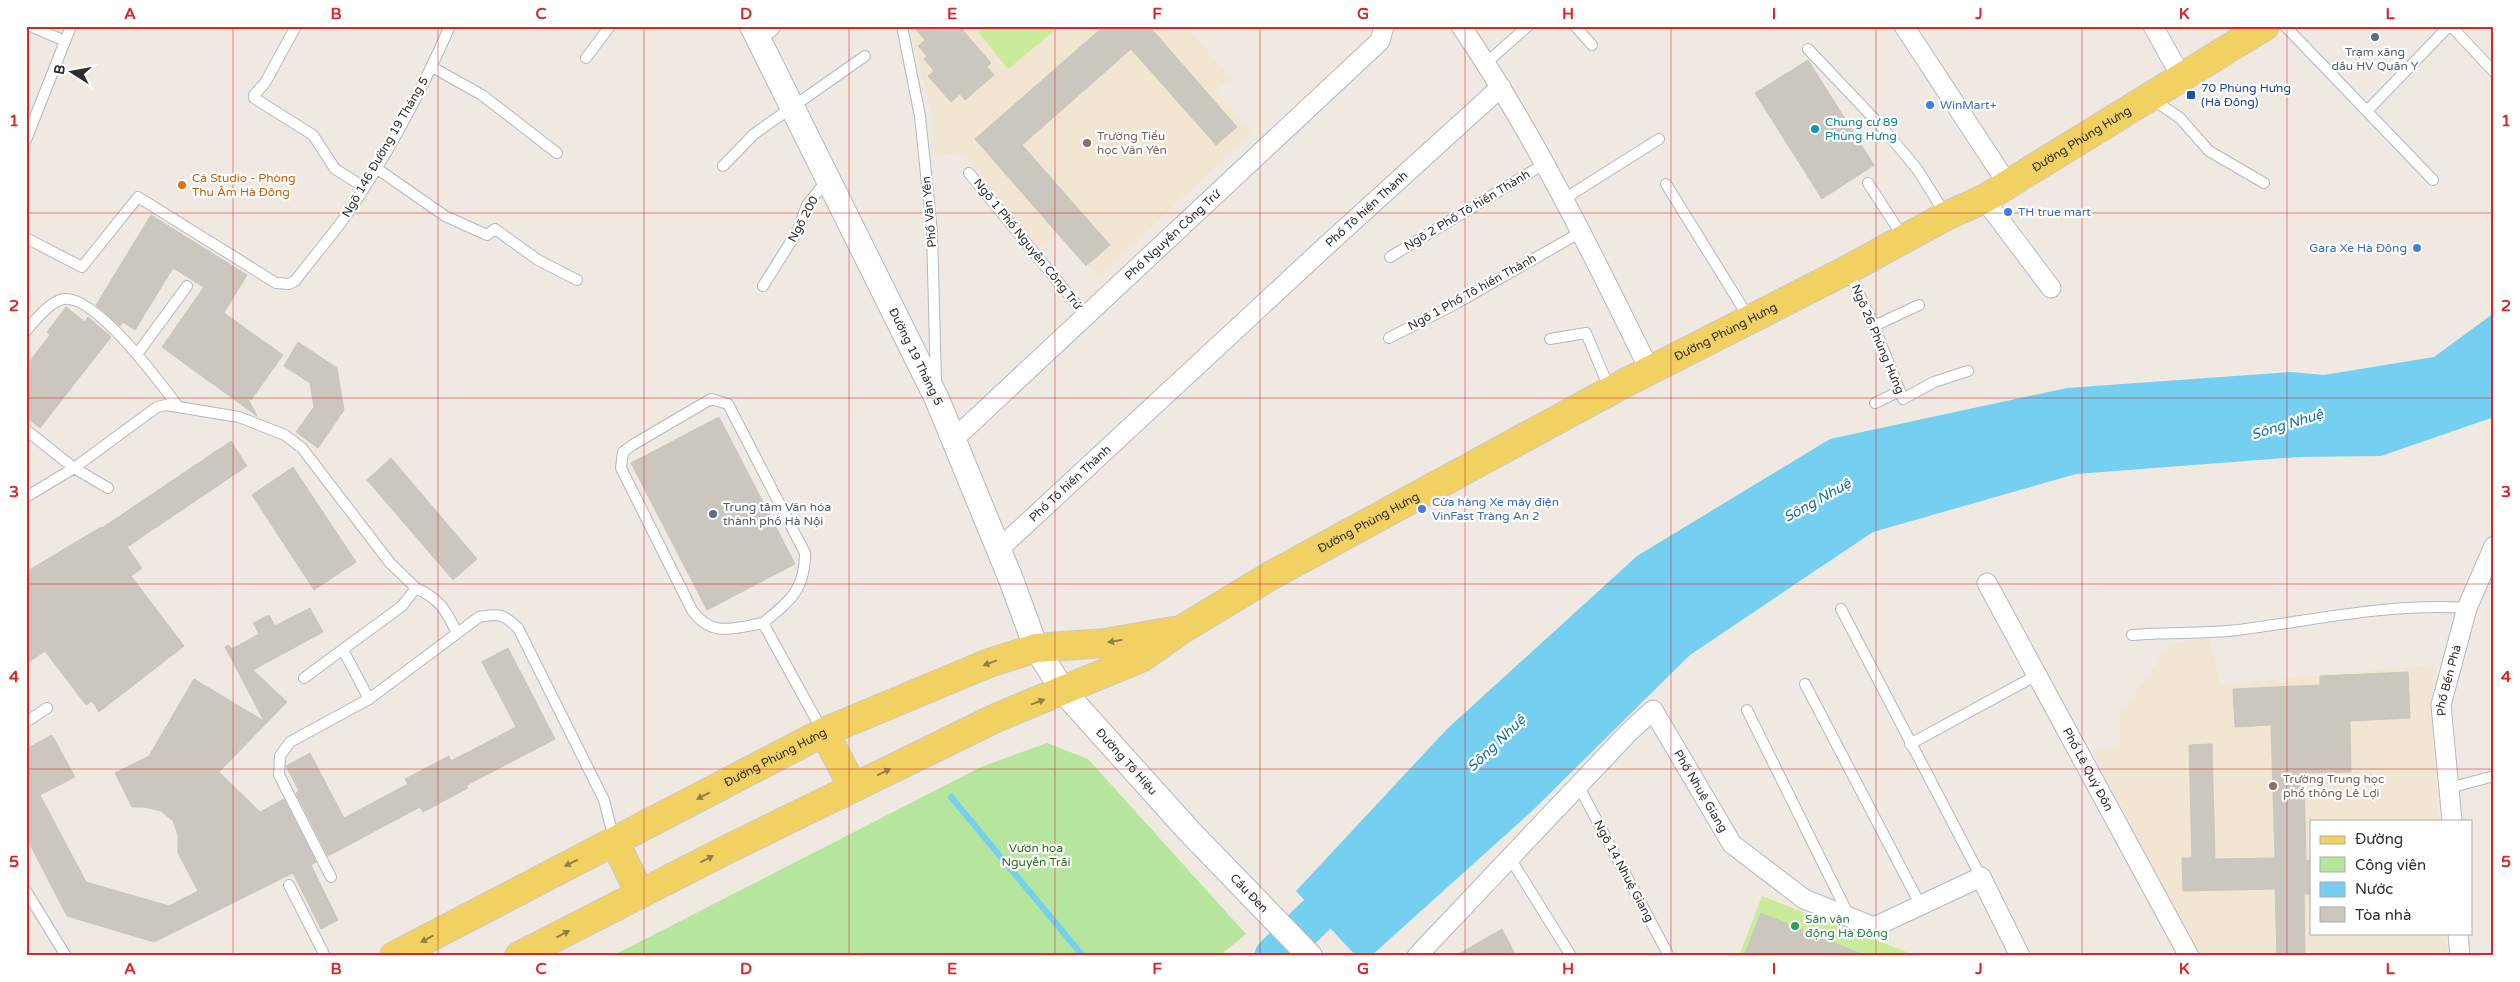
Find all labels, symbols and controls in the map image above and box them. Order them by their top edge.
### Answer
text: A [124,4,136,24]
text: B [330,4,342,24]
text: C [535,4,547,24]
text: D [740,4,752,24]
text: E [947,4,957,24]
text: F [1152,4,1162,24]
text: G [1357,4,1369,24]
text: H [1562,4,1574,24]
text: I [1772,4,1776,24]
text: J [1974,4,1983,24]
text: K [2179,4,2190,24]
text: L [2385,4,2395,24]
marker: Trạm xăng dầu HV Quân Y [2369,31,2381,43]
place label: Trạm xăng dầu HV Quân Y [2331,45,2419,73]
north arrow [48,48,98,98]
text: B [50,63,69,76]
street label: Ngõ 146 Đường 19 Tháng 5 [339,74,431,220]
place label: 70 Phùng Hưng (Hà Đông) [2201,81,2291,109]
marker: 70 Phùng Hưng (Hà Đông) [2185,89,2197,101]
place label: WinMart+ [1940,98,1997,112]
marker: WinMart+ [1924,99,1936,111]
street label: Đường Phùng Hưng [2029,103,2133,175]
text: 1 [9,111,19,131]
text: 1 [2501,111,2511,131]
place label: Chung cư 89 Phùng Hưng [1825,115,1898,143]
marker: Chung cư 89 Phùng Hưng [1809,123,1821,135]
place label: Trường Tiểu học Văn Yên [1097,129,1167,157]
marker: Trường Tiểu học Văn Yên [1081,137,1093,149]
street label: Ngõ 2 Phố Tô hiến Thành [1402,167,1532,253]
street label: Phố Tô hiến Thành [1323,168,1411,250]
place label: Cá Studio - Phòng Thu Âm Hà Đông [192,171,296,199]
street label: Phố Văn Yên [919,176,939,248]
street label: Ngõ 1 Phố Nguyễn Công Trứ [971,176,1086,313]
marker: Cá Studio - Phòng Thu Âm Hà Đông [176,179,188,191]
street label: Phố Nguyễn Công Trứ [1122,186,1224,283]
street label: Ngõ 200 [785,193,821,244]
place label: TH true mart [2018,205,2091,219]
marker: TH true mart [2002,206,2014,218]
place label: Gara Xe Hà Đông [2309,241,2407,255]
marker: Gara Xe Hà Đông [2411,242,2423,254]
street label: Ngõ 1 Phố Tô hiến Thành [1406,251,1538,333]
street label: Ngõ 26 Phùng Hưng [1849,282,1907,396]
text: 2 [9,296,19,316]
text: 2 [2501,296,2511,316]
street label: Đường Phùng Hưng [1672,300,1779,364]
street label: Đường 19 Tháng 5 [886,306,946,407]
water label: Sông Nhuệ [2249,405,2326,443]
street label: Phố Tô hiến Thành [1026,442,1114,525]
water label: Sông Nhuệ [1781,475,1855,526]
text: 3 [9,482,19,502]
text: 3 [2501,482,2511,502]
street label: Đường Phùng Hưng [1315,489,1422,556]
place label: Cửa hàng Xe máy điện VinFast Tràng An 2 [1432,495,1559,523]
place label: Trung tâm Văn hóa thành phố Hà Nội [723,500,831,528]
marker: Cửa hàng Xe máy điện VinFast Tràng An 2 [1416,503,1428,515]
marker: Trung tâm Văn hóa thành phố Hà Nội [707,508,719,520]
one-way arrow [1107,638,1123,646]
street label: Phố Bến Phà [2433,643,2464,717]
one-way arrow [982,660,997,667]
text: 4 [9,667,19,687]
text: 4 [2501,667,2511,687]
one-way arrow [1031,698,1046,706]
water label: Sông Nhuệ [1464,711,1530,775]
street label: Đường Phùng Hưng [722,725,829,790]
street label: Đường Tô Hiệu [1093,725,1160,798]
street label: Phố Lê Quý Đôn [2060,725,2116,813]
street label: Phố Nhuệ Giang [1671,747,1731,835]
one-way arrow [877,768,892,777]
place label: Trường Trung học phổ thông Lê Lợi [2283,772,2384,800]
marker: Trường Trung học phổ thông Lê Lợi [2267,780,2279,792]
one-way arrow [696,792,710,800]
street label: Ngõ 14 Nhuệ Giang [1591,818,1657,924]
legend [2310,820,2472,934]
text: Đường [2355,830,2403,848]
park label: Vườn hoa Nguyễn Trãi [1002,841,1070,869]
text: 5 [9,852,19,872]
text: 5 [2501,852,2511,872]
one-way arrow [700,855,714,863]
text: Công viên [2355,856,2426,874]
one-way arrow [564,859,578,867]
street label: Cầu Đen [1227,871,1271,915]
text: Nước [2355,880,2393,898]
text: Tòa nhà [2355,906,2411,924]
place label: Sân vận động Hà Đông [1805,912,1888,940]
marker: Sân vận động Hà Đông [1789,920,1801,932]
one-way arrow [556,930,570,938]
one-way arrow [420,935,434,943]
text: A [124,959,136,979]
text: B [330,959,342,979]
text: C [535,959,547,979]
text: D [740,959,752,979]
text: E [947,959,957,979]
text: F [1152,959,1162,979]
text: G [1357,959,1369,979]
text: H [1562,959,1574,979]
text: I [1772,959,1776,979]
text: J [1974,959,1983,979]
text: K [2179,959,2190,979]
text: L [2385,959,2395,979]

